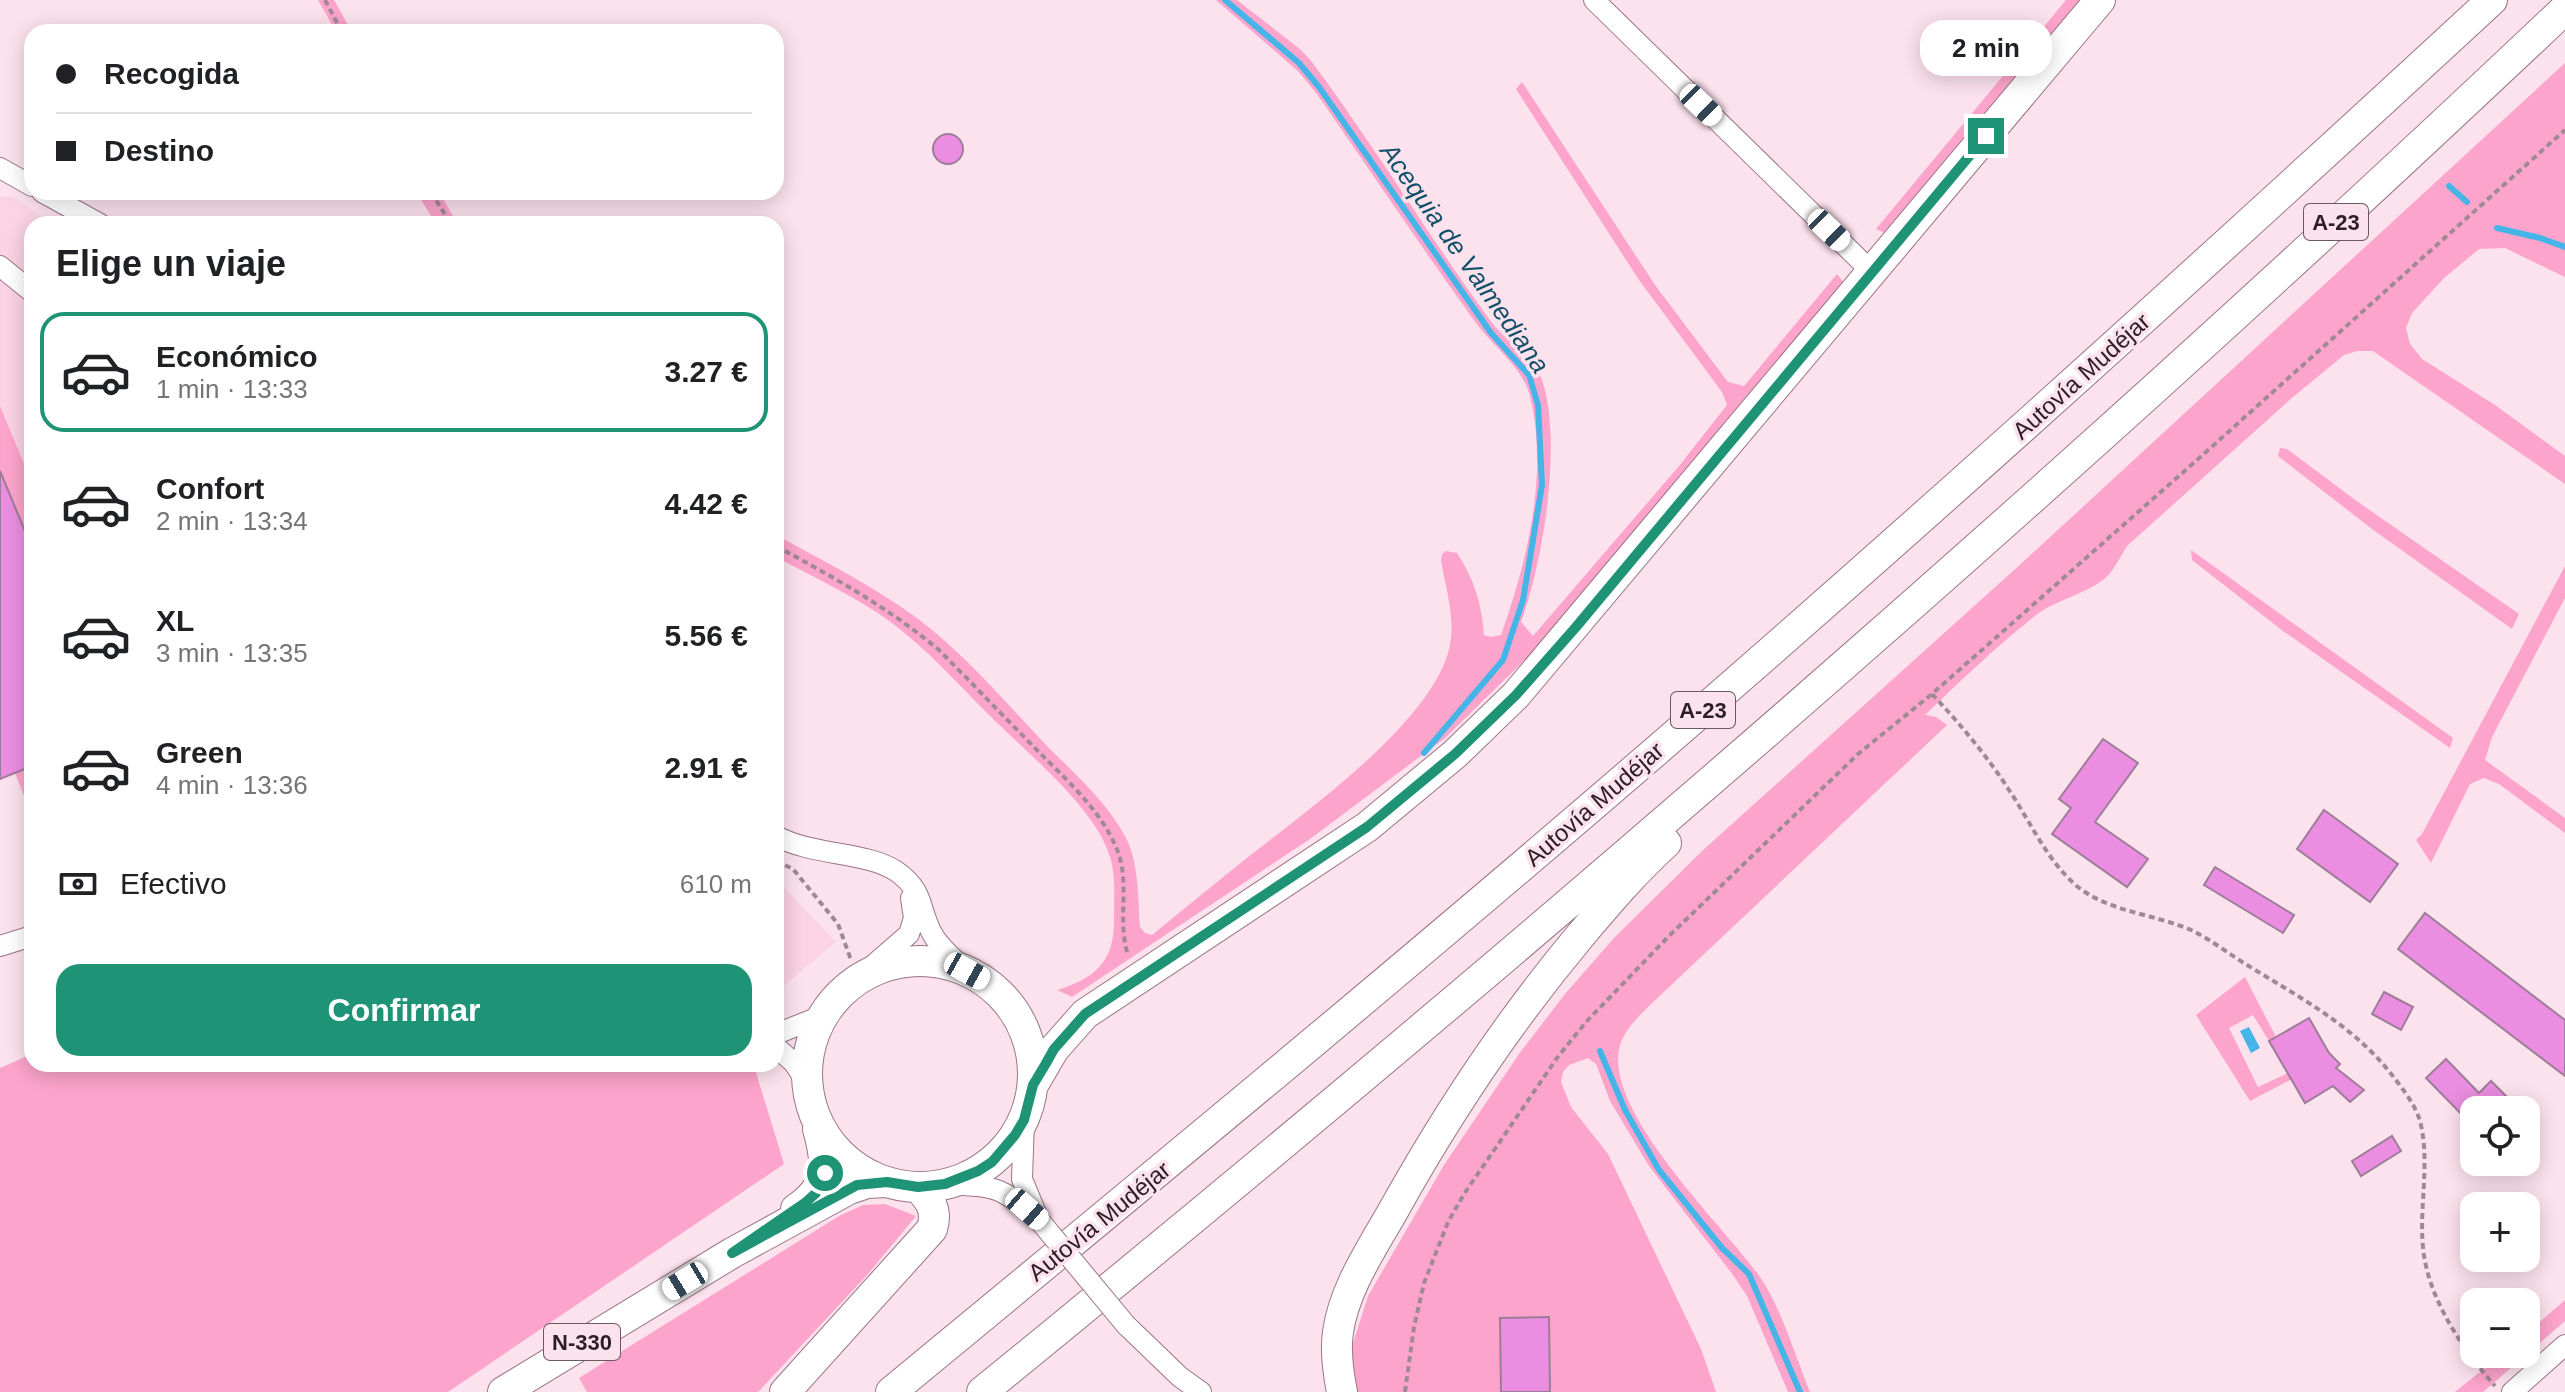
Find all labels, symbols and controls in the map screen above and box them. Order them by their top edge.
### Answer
callout: 2 min [1920,20,2052,76]
text: 2 min [1952,33,2020,63]
text: Recogida [104,57,239,90]
car [1675,80,1727,130]
route end [1968,118,2004,154]
text: Destino [104,134,214,167]
water label: Acequia de Valmediana [1373,136,1556,379]
road number: A-23 [2304,204,2368,240]
car [1803,205,1855,255]
text: Elige un viaje [56,243,286,284]
street label: Autovía Mudéjar [2007,307,2155,445]
icon: car [60,336,132,408]
text: Económico [156,340,318,373]
text: 3.27 € [665,355,748,388]
text: 1 min · 13:33 [156,374,308,404]
icon: car [60,468,132,540]
text: Confort [156,472,264,505]
text: 4.42 € [665,487,748,520]
text: 2 min · 13:34 [156,506,308,536]
icon: car [60,600,132,672]
text: XL [156,604,194,637]
text: 5.56 € [665,619,748,652]
text: 3 min · 13:35 [156,638,308,668]
road number: A-23 [1671,692,1735,728]
icon: car [60,732,132,804]
text: Green [156,736,243,769]
street label: Autovía Mudéjar [1519,736,1669,872]
text: 2.91 € [665,751,748,784]
text: 4 min · 13:36 [156,770,308,800]
icon: cash [56,862,100,906]
text: Efectivo [120,867,227,900]
text: 610 m [680,869,752,899]
car [940,949,994,993]
button: Confirmar [56,964,752,1056]
map controls [2460,1096,2540,1368]
button: locate [2460,1096,2540,1176]
route start [807,1155,843,1191]
street label: Autovía Mudéjar [1023,1156,1175,1286]
car [1001,1184,1053,1234]
button: + [2460,1192,2540,1272]
car [658,1258,712,1304]
button: − [2460,1288,2540,1368]
road number: N-330 [544,1324,620,1360]

